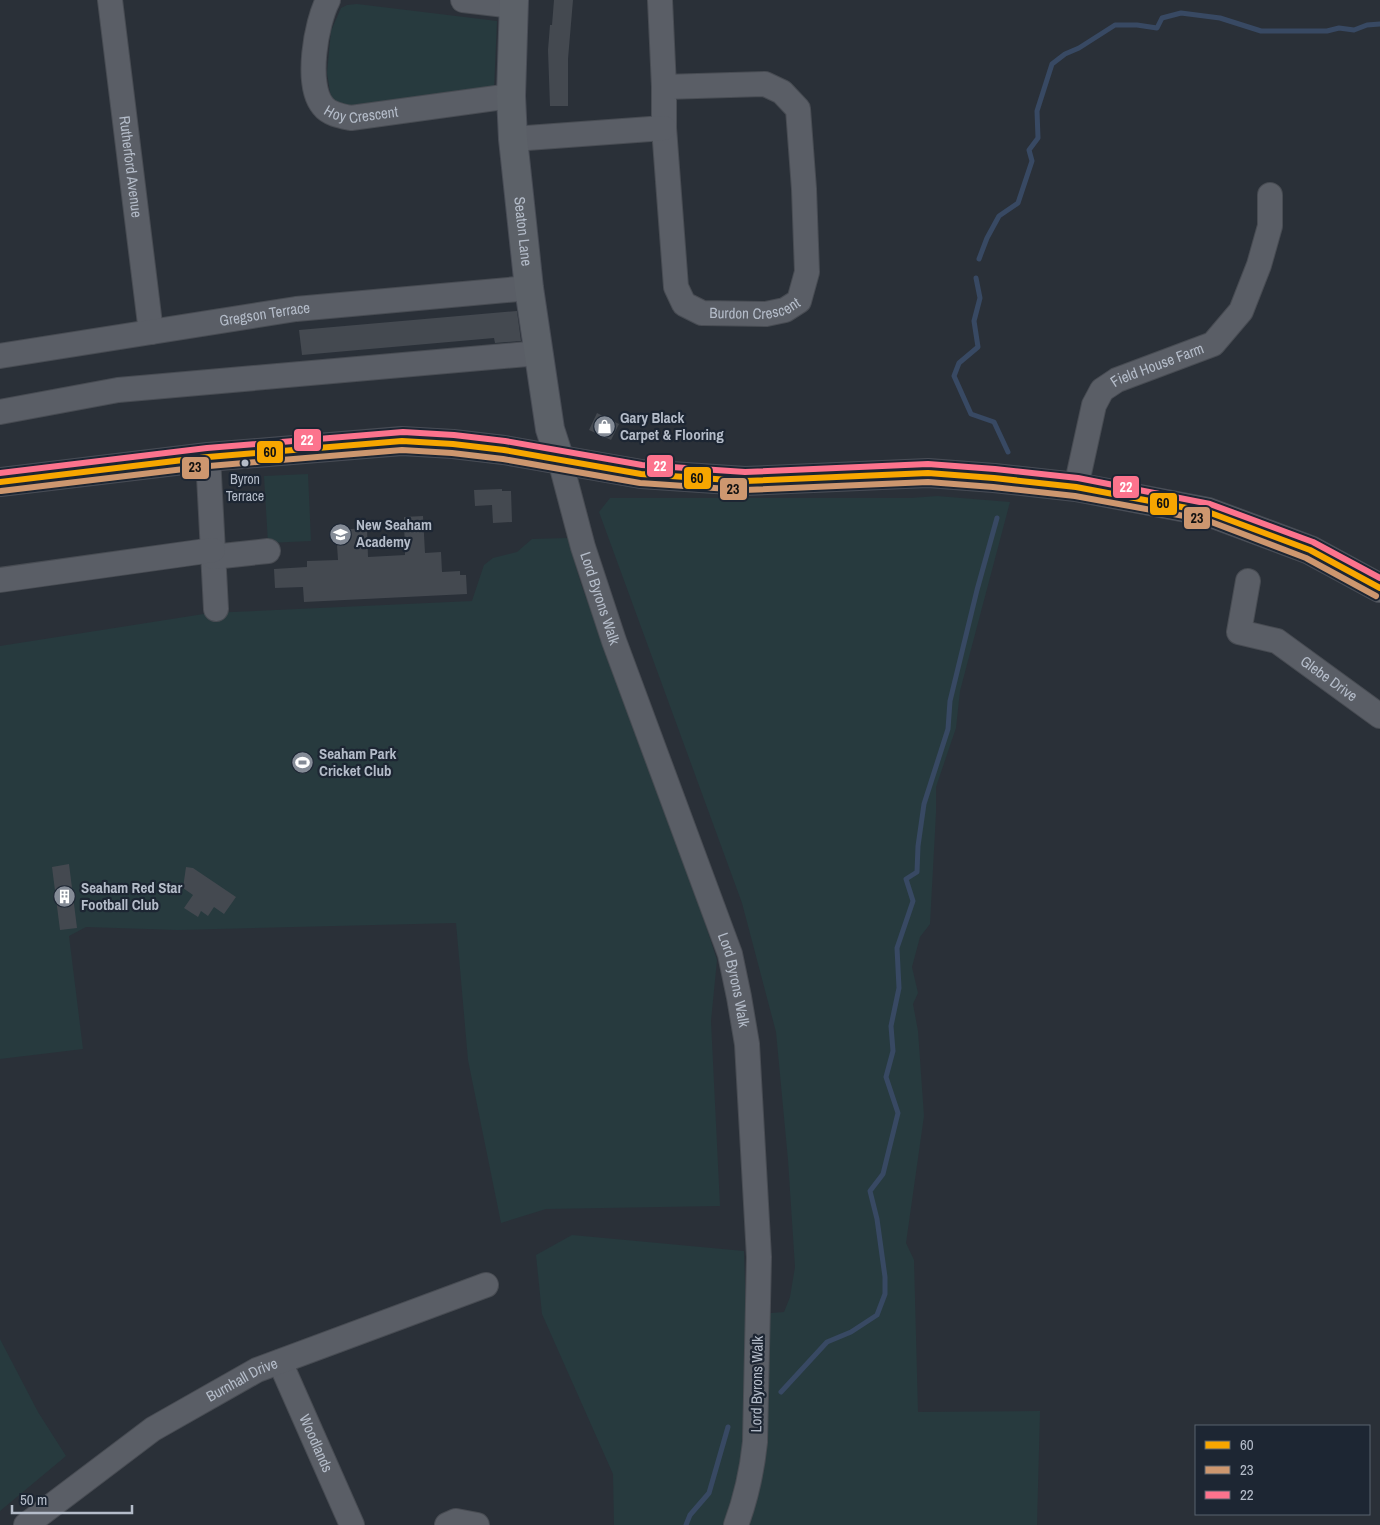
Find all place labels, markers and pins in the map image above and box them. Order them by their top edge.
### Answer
place label: Gary Black Carpet & Flooring [620,407,724,445]
shop icon: Gary Black Carpet & Flooring [592,415,616,439]
marker: Byron Terrace [240,458,250,468]
place label: Byron Terrace [226,470,264,505]
place label: New Seaham Academy [356,514,432,552]
school or university icon: New Seaham Academy [328,522,352,546]
place label: Seaham Park Cricket Club [319,743,396,781]
sports icon: Seaham Park Cricket Club [291,751,315,775]
place label: Seaham Red Star Football Club [81,877,182,915]
building icon: Seaham Red Star Football Club [53,885,77,909]

